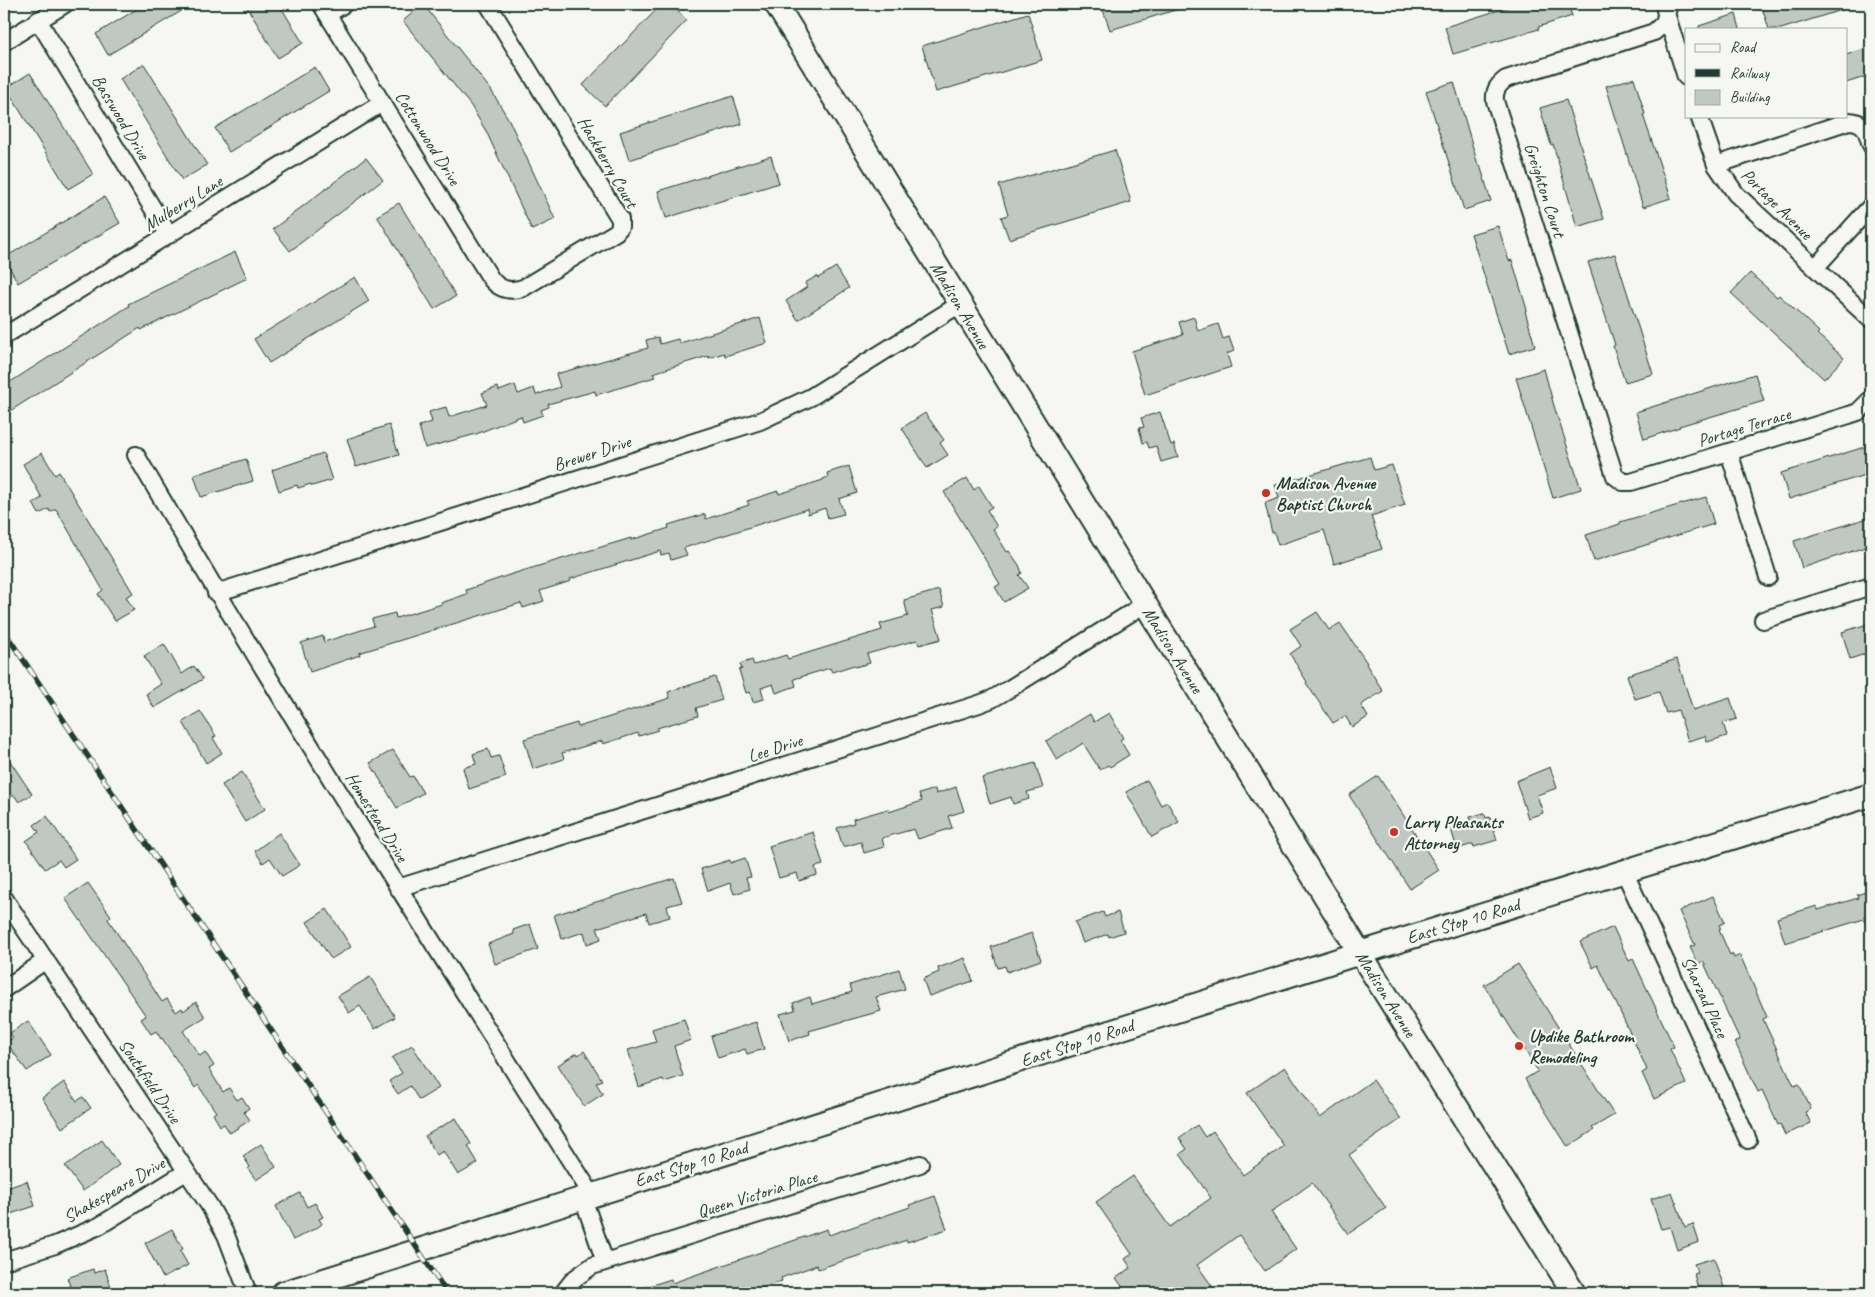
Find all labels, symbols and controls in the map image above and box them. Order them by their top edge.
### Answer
legend [1685,28,1848,118]
text: Road [1730,38,1757,57]
text: Railway [1730,64,1771,83]
street label: Basswood Drive [87,71,155,164]
street label: Cottonwood Drive [390,87,466,190]
text: Building [1730,88,1770,107]
street label: Hackberry Court [573,112,644,213]
street label: Greighton Court [1519,140,1571,242]
street label: Portage Avenue [1737,164,1818,245]
street label: Mulberry Lane [140,170,227,236]
street label: Madison Avenue [925,258,995,353]
street label: Portage Terrace [1695,402,1794,452]
street label: Brewer Drive [551,430,634,476]
place label: Madison Avenue Baptist Church [1276,472,1377,515]
marker: Madison Avenue Baptist Church [1260,487,1272,499]
street label: Madison Avenue [1138,603,1209,698]
street label: Lee Drive [745,729,806,767]
street label: Homestead Drive [341,768,414,867]
place label: Larry Pleasants Attorney [1404,811,1504,854]
marker: Larry Pleasants Attorney [1388,826,1400,838]
street label: East Stop 10 Road [1404,893,1525,949]
street label: Madison Avenue [1351,947,1422,1042]
street label: Sharzad Place [1677,953,1734,1042]
street label: East Stop 10 Road [1018,1014,1139,1072]
place label: Updike Bathroom Remodeling [1529,1025,1635,1068]
street label: Southfield Drive [114,1035,187,1128]
marker: Updike Bathroom Remodeling [1513,1040,1525,1052]
street label: East Stop 10 Road [632,1136,753,1192]
street label: Shakespeare Drive [60,1152,169,1228]
street label: Queen Victoria Place [695,1165,821,1223]

